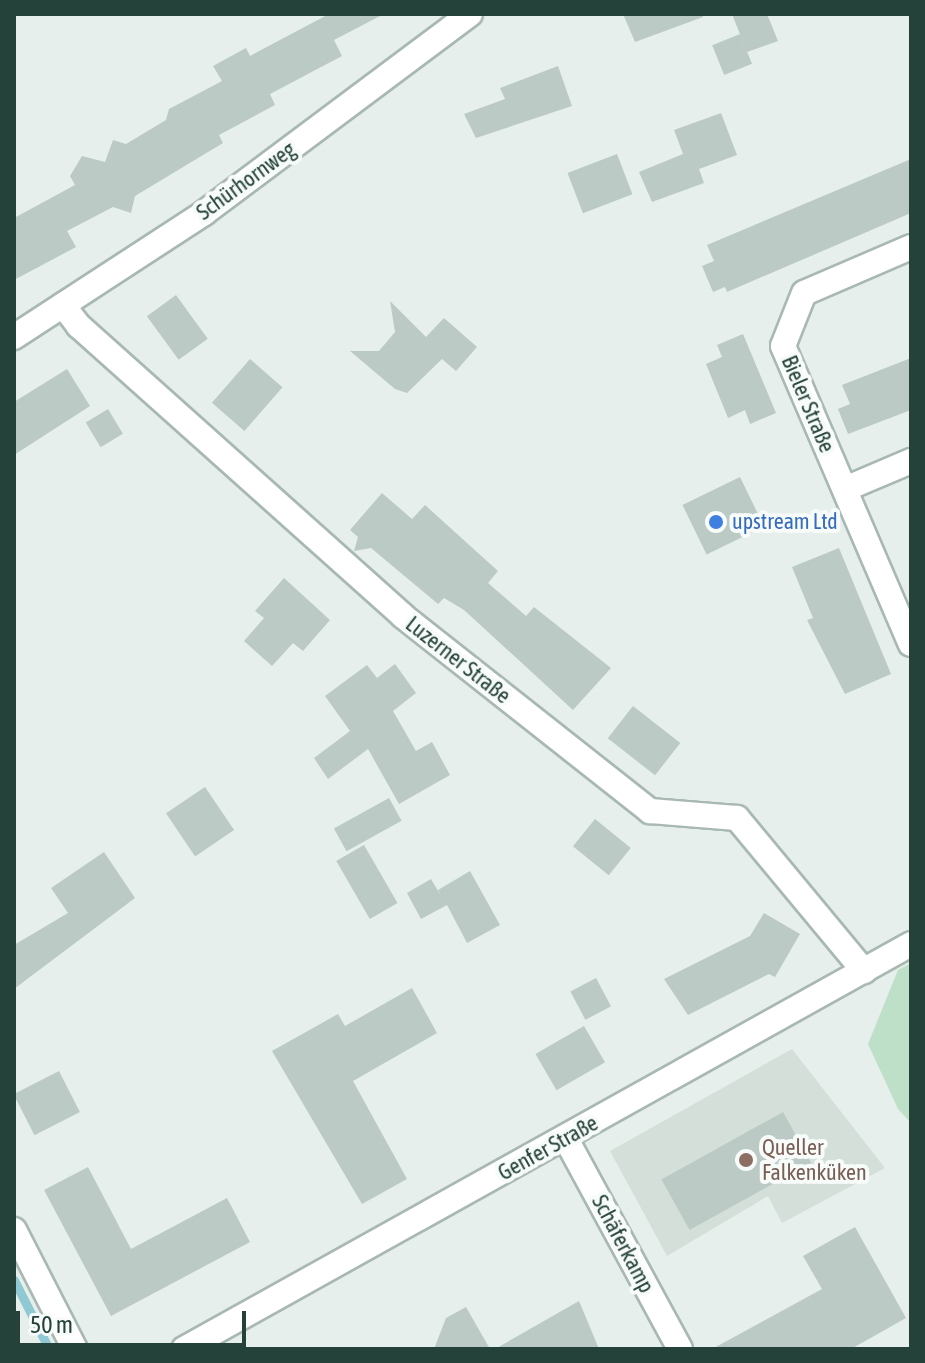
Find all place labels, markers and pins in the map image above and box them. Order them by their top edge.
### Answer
place label: upstream Ltd [732,509,838,535]
marker: upstream Ltd [707,513,725,531]
place label: Queller Falkenküken [762,1134,867,1186]
marker: Queller Falkenküken [737,1151,755,1169]

